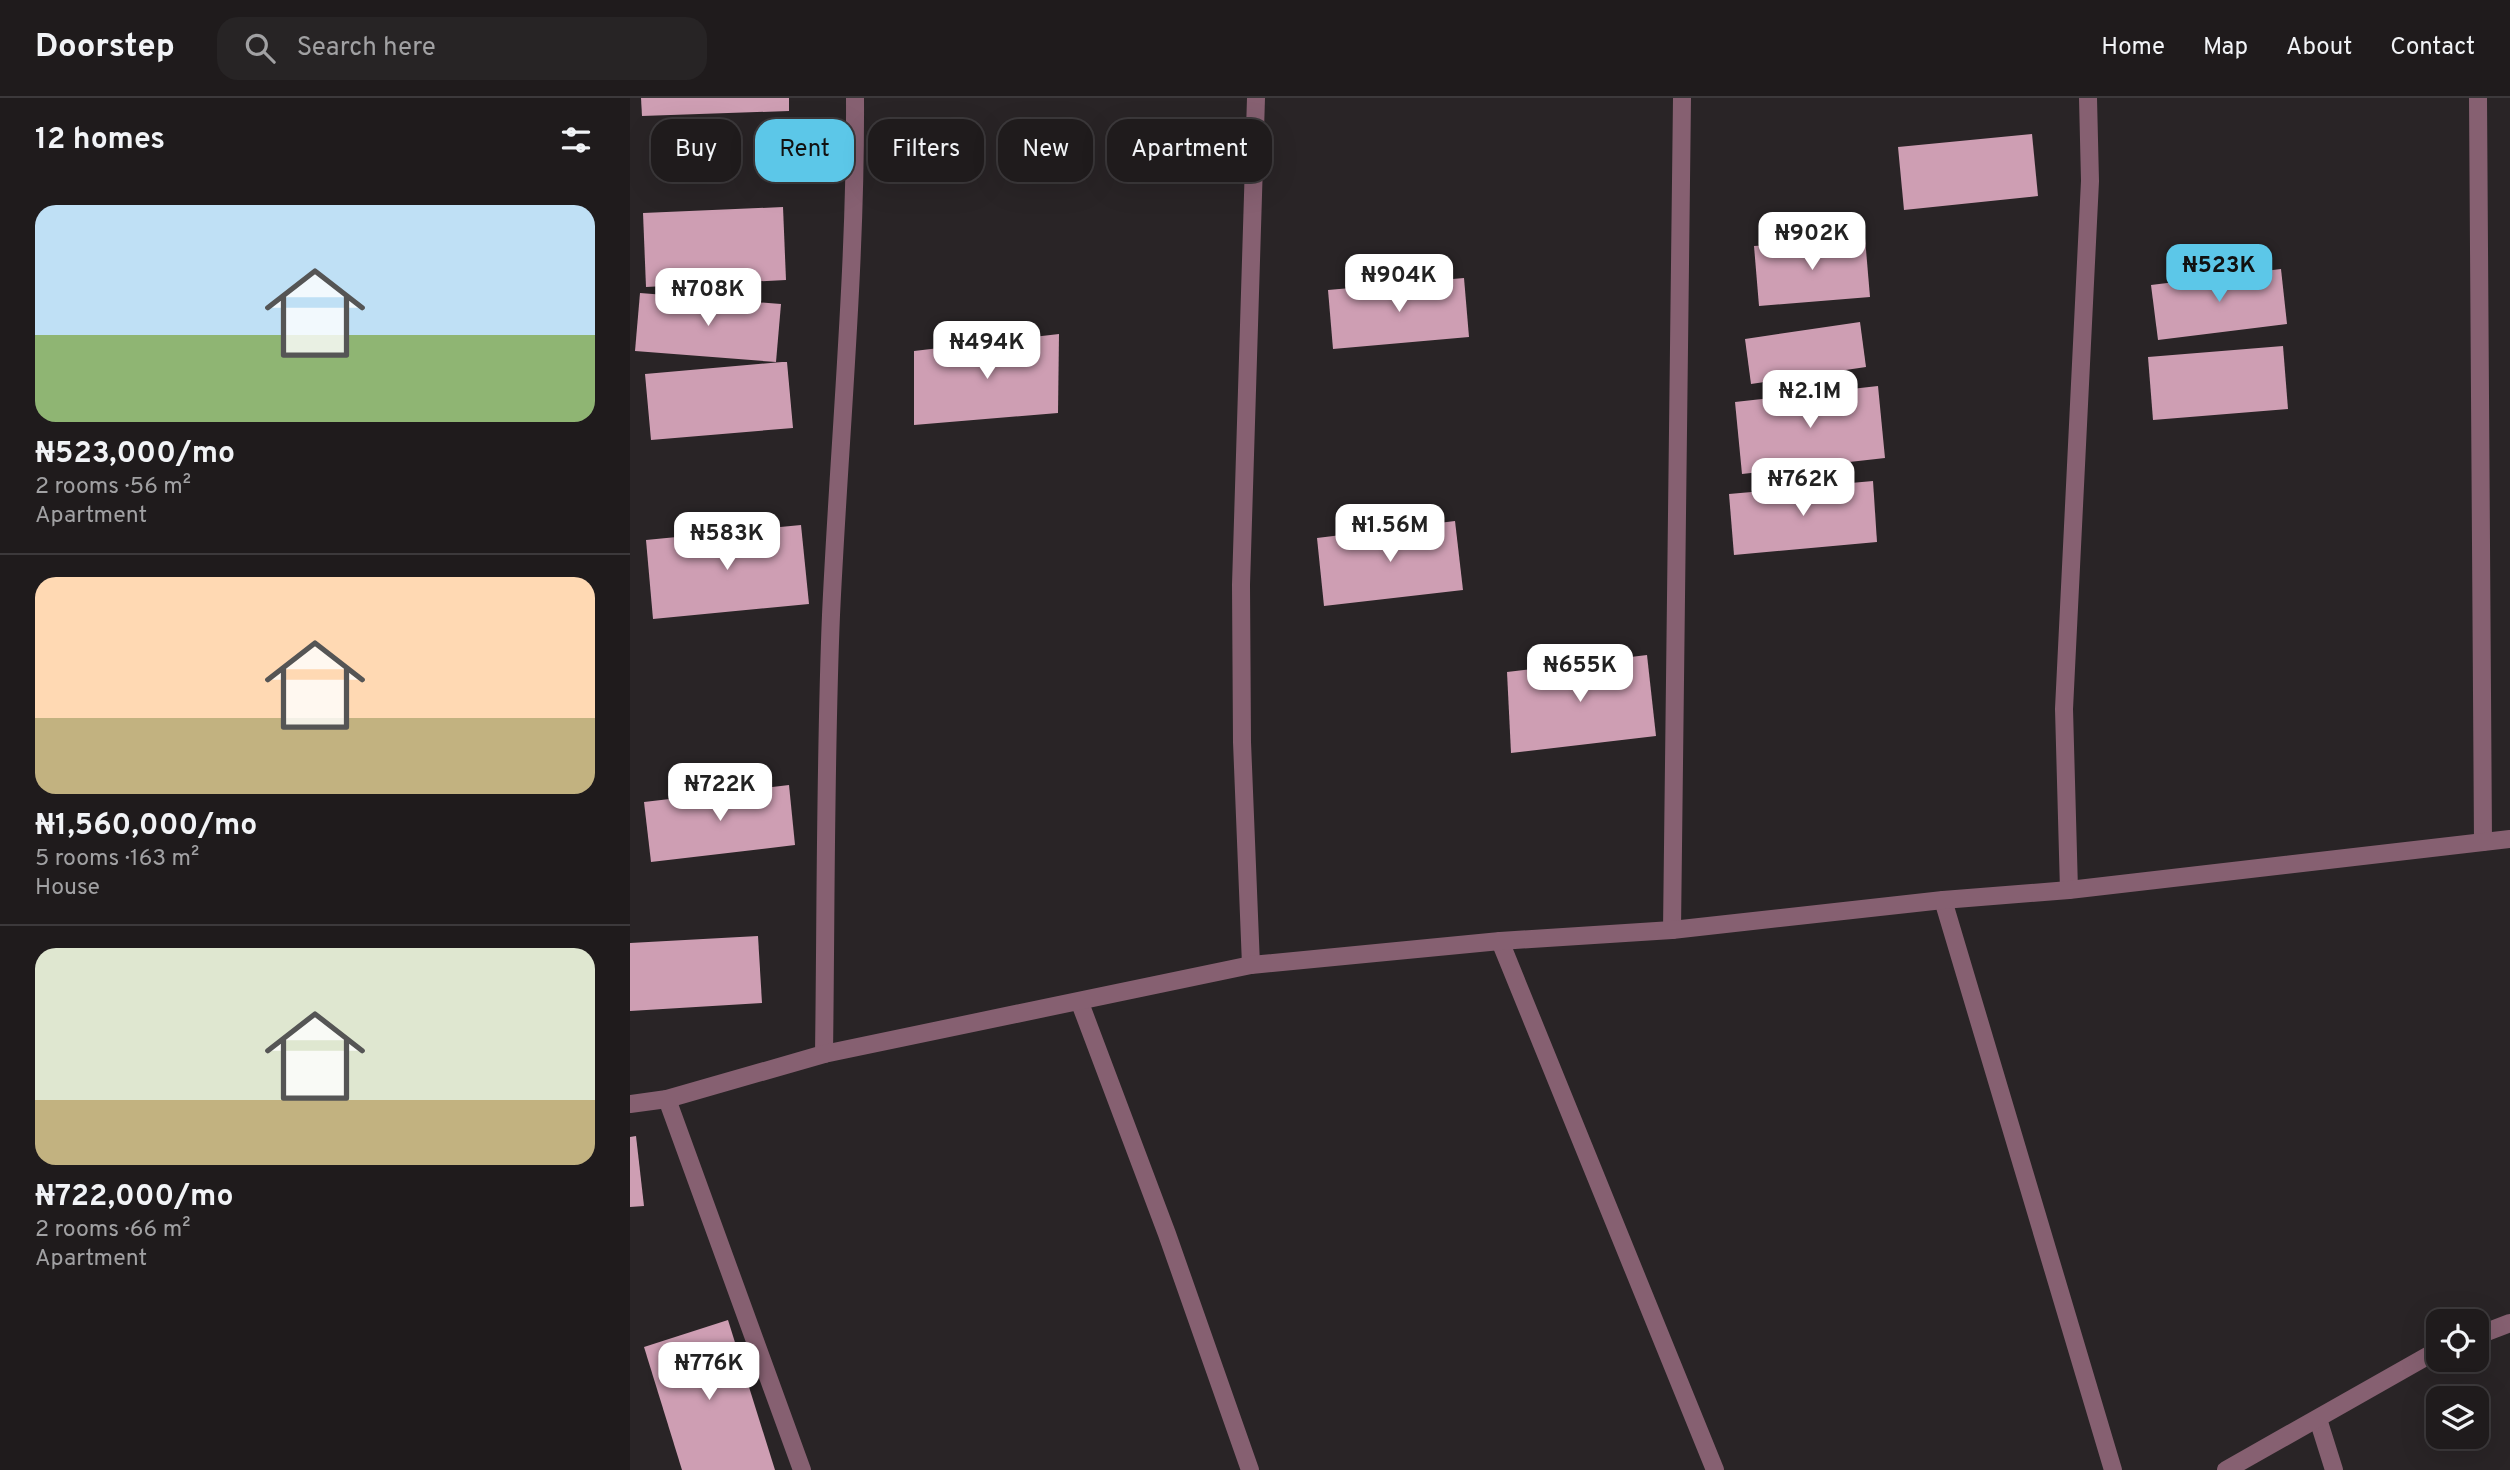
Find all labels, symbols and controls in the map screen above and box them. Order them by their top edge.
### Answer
search box [217,17,707,80]
text: Doorstep [35,27,175,69]
icon: search [241,29,279,67]
text: Search here [297,32,436,65]
text: Home [2101,33,2165,63]
text: Map [2203,33,2248,63]
text: About [2286,33,2352,63]
text: Contact [2390,33,2475,63]
chip: Buy [651,119,741,182]
chip: Rent [755,119,854,182]
chip: Filters [868,119,984,182]
chip: New [998,119,1093,182]
chip: Apartment [1107,119,1272,182]
icon: filters [557,121,595,159]
text: 12 homes [35,122,165,159]
pin: ₦902K [1763,212,1861,272]
text: ₦902K [1774,220,1850,249]
pin: ₦523K [2170,244,2268,304]
icon: home [252,250,378,376]
text: ₦523K [2182,252,2256,281]
pin: ₦904K [1350,254,1448,314]
text: ₦904K [1361,262,1437,291]
pin: ₦708K [659,268,757,328]
text: ₦708K [671,276,745,305]
pin: ₦494K [938,322,1036,381]
text: ₦494K [949,329,1025,358]
pin: ₦2.1M [1761,370,1859,430]
text: ₦2.1M [1779,378,1841,407]
text: ₦523,000/mo [35,436,235,473]
pin: ₦762K [1754,458,1852,518]
text: ₦762K [1767,466,1839,495]
text: 2 rooms · 56 m² [35,473,191,502]
text: Apartment [35,502,147,531]
pin: ₦1.56M [1333,504,1447,564]
pin: ₦583K [678,512,776,572]
text: ₦1.56M [1351,512,1429,541]
text: ₦583K [690,520,764,549]
icon: home [252,622,378,748]
pin: ₦655K [1531,644,1629,704]
text: ₦655K [1543,652,1617,681]
pin: ₦722K [671,764,769,823]
text: ₦722K [684,771,756,800]
text: ₦1,560,000/mo [35,808,257,845]
text: 5 rooms · 163 m² [35,845,199,874]
text: House [35,874,100,903]
icon: home [252,993,378,1119]
text: ₦722,000/mo [35,1179,233,1216]
text: 2 rooms · 66 m² [35,1216,191,1245]
text: Apartment [35,1245,147,1274]
map controls [2426,1309,2489,1449]
button: locate [2426,1309,2489,1372]
pin: ₦776K [660,1342,758,1402]
text: ₦776K [674,1350,744,1379]
button: layers [2426,1386,2489,1449]

